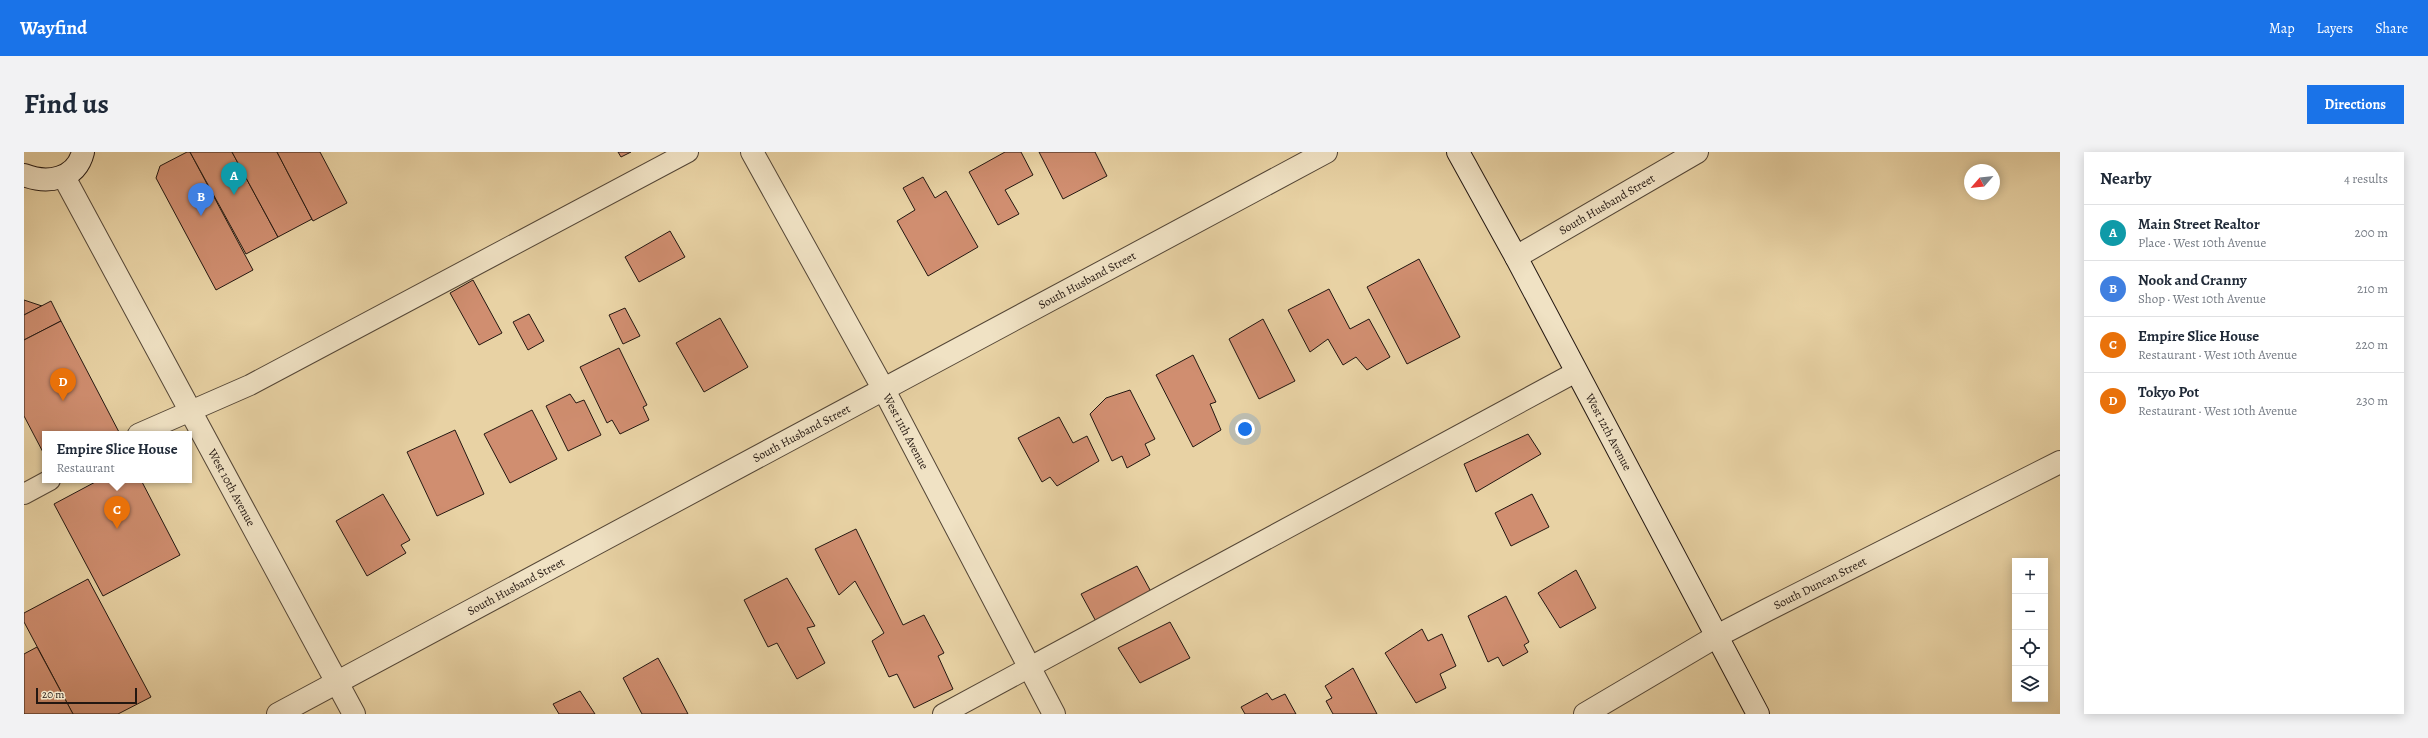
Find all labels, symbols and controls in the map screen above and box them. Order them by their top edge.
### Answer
text: Wayfind [20,15,87,41]
text: Map [2269,19,2295,38]
text: Layers [2317,19,2353,38]
text: Share [2375,19,2408,38]
text: Find us [24,85,109,123]
button: Directions [2307,85,2404,124]
pin: A [221,162,247,195]
north arrow [1964,164,2000,200]
text: Nearby [2100,167,2151,190]
street label: South Husband Street [1556,170,1658,238]
text: 4 results [2344,170,2388,187]
pin: B [188,183,214,216]
text: Main Street Realtor [2138,214,2260,234]
text: A [2109,224,2117,241]
text: 200 m [2355,224,2388,241]
text: Place · West 10th Avenue [2138,234,2266,251]
street label: South Husband Street [1035,247,1139,313]
text: Nook and Cranny [2138,270,2247,290]
text: B [2109,280,2117,297]
text: 210 m [2357,280,2388,297]
text: Shop · West 10th Avenue [2138,290,2266,307]
text: Empire Slice House [2138,326,2259,346]
text: C [2109,336,2117,353]
text: 220 m [2355,336,2388,353]
text: Restaurant · West 10th Avenue [2138,346,2297,363]
pin: D [50,368,76,401]
text: Tokyo Pot [2138,382,2199,402]
street label: West 11th Avenue [879,390,932,472]
street label: West 12th Avenue [1581,390,1636,473]
text: D [2108,392,2118,409]
text: 230 m [2356,392,2388,409]
street label: South Husband Street [750,401,853,466]
text: Restaurant · West 10th Avenue [2138,402,2297,419]
your location [1235,419,1255,439]
popup [42,431,192,483]
text: Empire Slice House [56,439,178,459]
street label: West 10th Avenue [204,445,259,529]
text: Restaurant [56,459,115,476]
pin: C [104,496,130,529]
street label: South Duncan Street [1771,553,1869,613]
street label: South Husband Street [464,554,568,619]
map controls [2012,558,2048,702]
button: + [2012,558,2048,594]
button: − [2012,594,2048,630]
button: locate [2012,630,2048,666]
button: layers [2012,666,2048,702]
scale bar [36,686,137,705]
text: 20 m [42,687,64,702]

